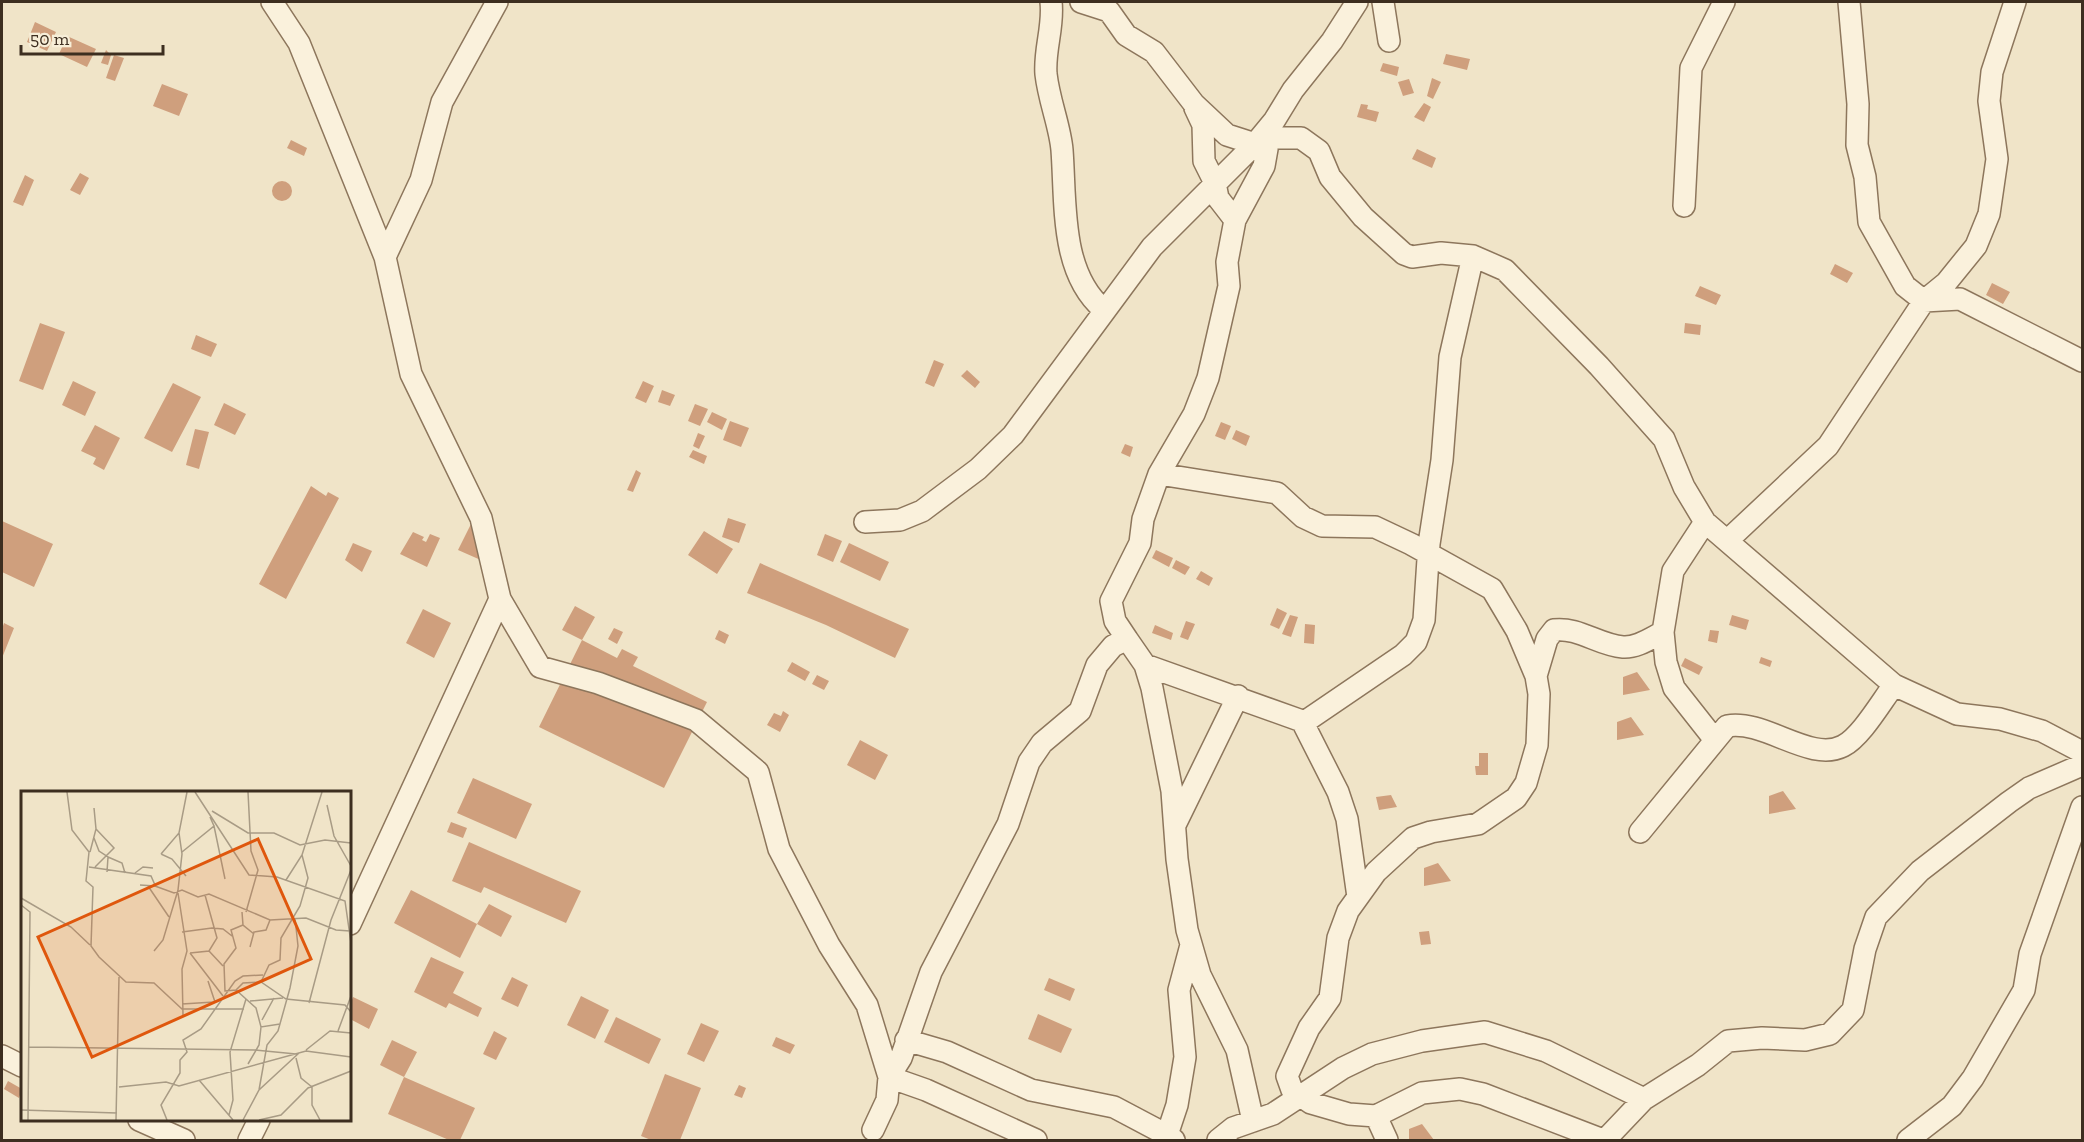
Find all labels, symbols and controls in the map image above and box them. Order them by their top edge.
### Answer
scale bar [21,18,164,56]
text: 50 m [30,28,70,50]
inset map [21,791,351,1121]

